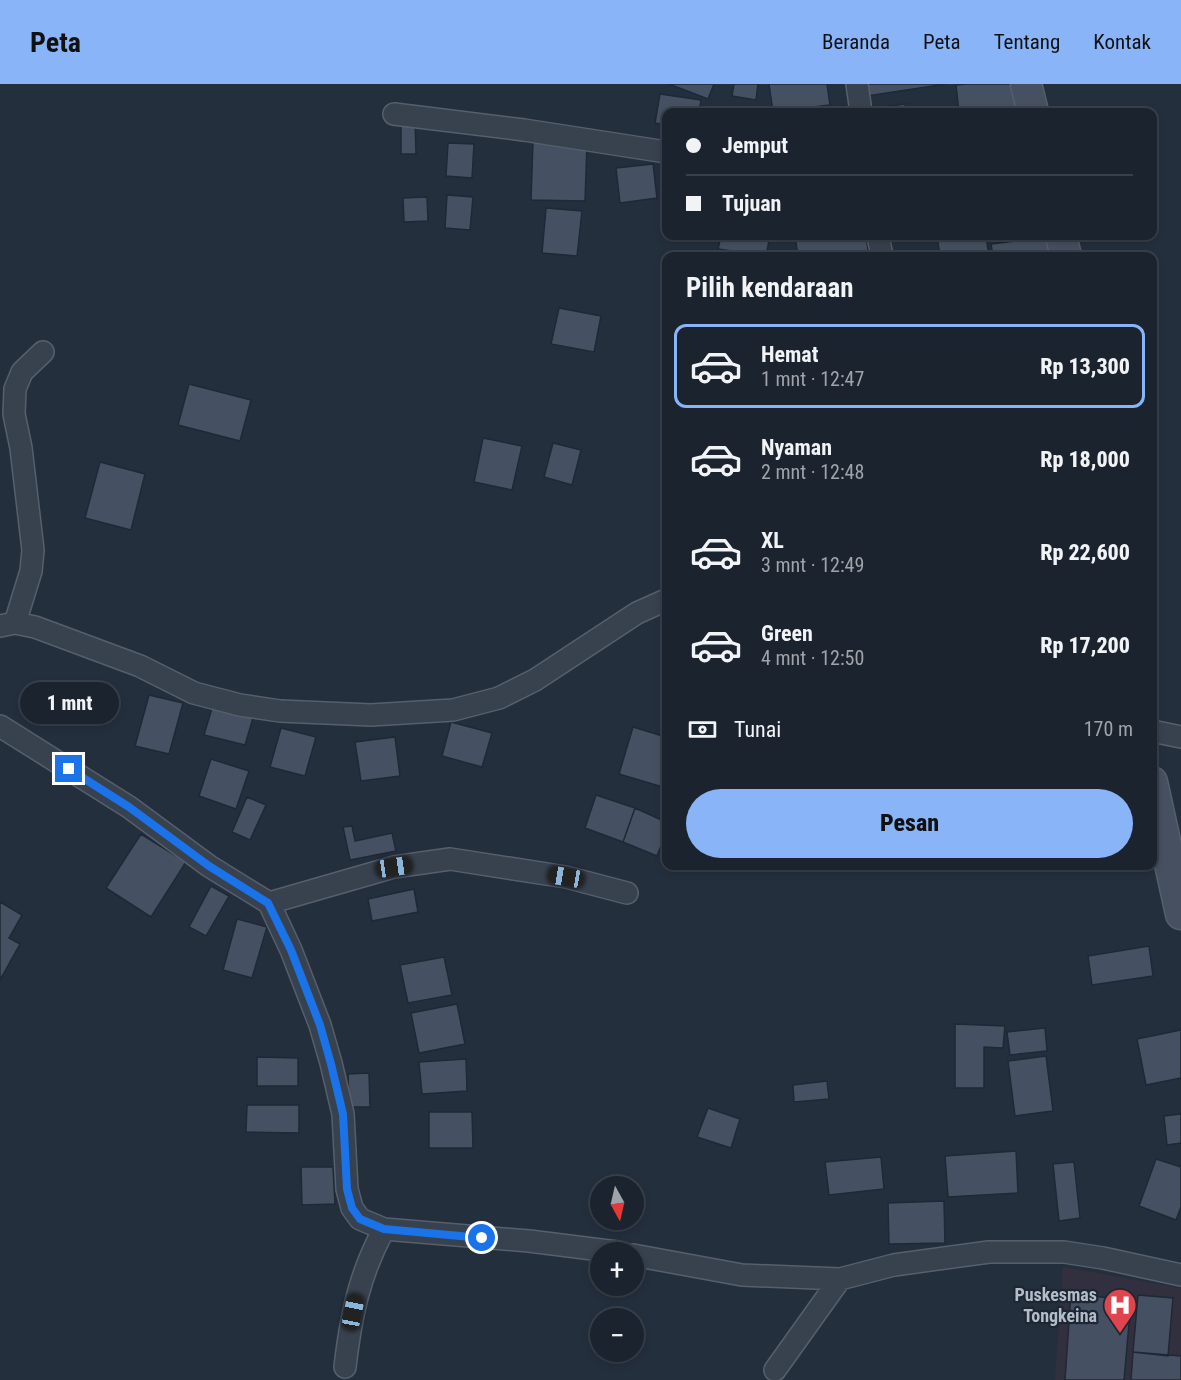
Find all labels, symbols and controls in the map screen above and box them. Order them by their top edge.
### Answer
text: Peta [30,26,81,59]
text: Beranda [822,30,890,54]
text: Peta [923,30,961,54]
text: Tentang [994,30,1060,54]
text: Kontak [1093,30,1151,54]
text: Jemput [722,133,788,158]
text: Tujuan [722,191,781,216]
text: Pilih kendaraan [686,272,854,304]
icon: car [689,339,743,393]
text: Hemat [761,342,818,367]
text: Rp 13,300 [1040,354,1130,379]
text: 1 mnt · 12:47 [761,367,864,391]
icon: car [689,432,743,486]
text: Nyaman [761,435,832,460]
text: Rp 18,000 [1040,447,1130,472]
text: 2 mnt · 12:48 [761,460,864,484]
icon: car [689,525,743,579]
text: XL [761,528,784,553]
text: Rp 22,600 [1040,540,1130,565]
text: 3 mnt · 12:49 [761,553,864,577]
icon: car [689,618,743,672]
text: Green [761,621,813,646]
text: Rp 17,200 [1040,633,1130,658]
text: 4 mnt · 12:50 [761,646,864,670]
callout: 1 mnt [20,682,118,724]
text: 1 mnt [47,691,92,715]
icon: cash [686,713,719,746]
text: Tunai [734,717,781,742]
text: 170 m [1084,717,1133,741]
route end [55,755,82,782]
button: Pesan [686,789,1133,858]
car [375,856,413,878]
car [547,865,585,889]
north arrow [590,1176,644,1230]
map controls [590,1176,644,1362]
route start [468,1224,495,1251]
button: + [590,1242,644,1296]
place label: Puskesmas Tongkeina [1015,1284,1097,1326]
hospital icon: Puskesmas Tongkeina [1102,1287,1138,1334]
car [341,1293,365,1331]
button: − [590,1308,644,1362]

